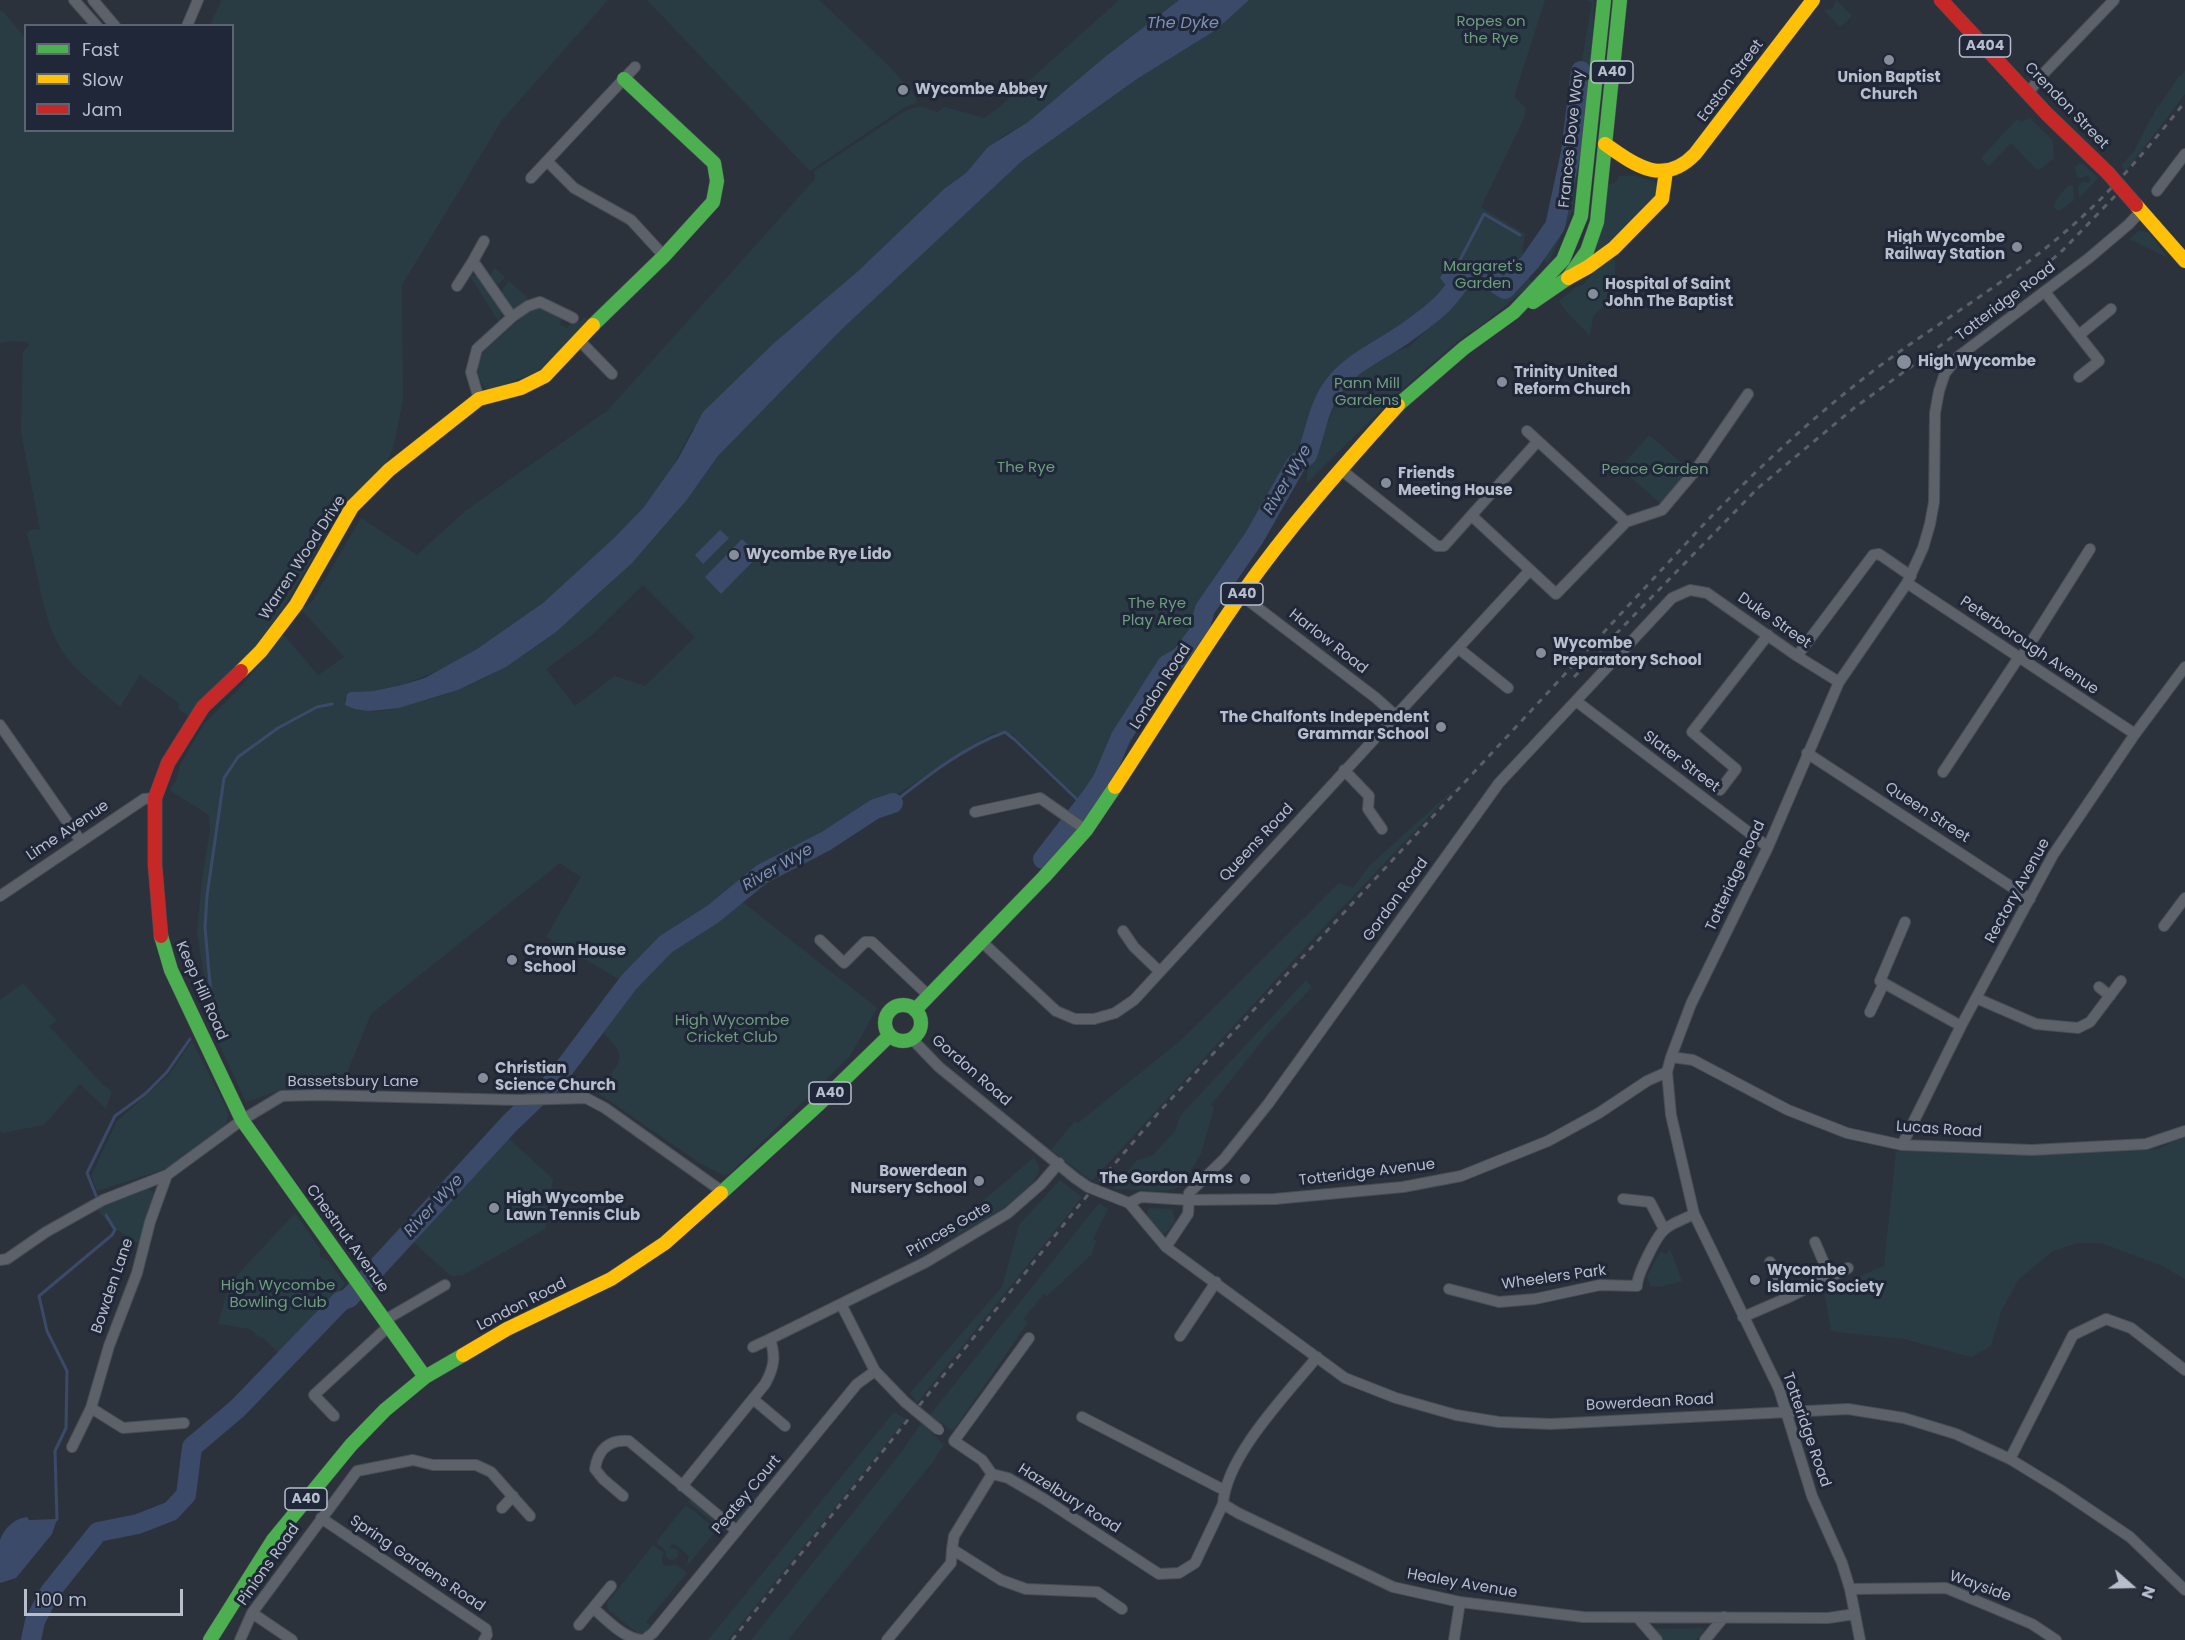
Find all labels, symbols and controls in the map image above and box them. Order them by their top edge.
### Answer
park label: Ropes on the Rye [1456,13,1526,48]
water label: The Dyke [1147,14,1219,34]
legend [24,24,234,132]
road number: A404 [1960,35,2010,57]
street label: Easton Street [1694,36,1768,126]
text: Fast [82,37,119,62]
marker: Union Baptist Church [1882,53,1896,67]
street label: Crendon Street [2020,59,2112,153]
road number: A40 [1591,61,1633,83]
text: Slow [82,67,123,92]
street label: Frances Dove Way [1556,69,1588,209]
place label: Union Baptist Church [1837,69,1941,104]
place label: Wycombe Abbey [915,81,1048,99]
marker: Wycombe Abbey [896,83,910,97]
text: Jam [82,97,122,122]
place label: High Wycombe Railway Station [1885,229,2005,264]
marker: High Wycombe Railway Station [2010,240,2024,254]
park label: Margaret's Garden [1443,258,1523,293]
street label: Totteridge Road [1953,259,2059,345]
place label: Hospital of Saint John The Baptist [1605,276,1733,311]
marker: Hospital of Saint John The Baptist [1586,287,1600,301]
marker: High Wycombe [1895,353,1913,371]
place label: High Wycombe [1918,353,2036,371]
place label: Trinity United Reform Church [1514,364,1631,399]
park label: Pann Mill Gardens [1334,375,1400,410]
marker: Trinity United Reform Church [1495,375,1509,389]
water label: River Wye [1260,442,1316,518]
park label: The Rye [997,459,1055,477]
park label: Peace Garden [1602,461,1708,479]
place label: Friends Meeting House [1398,465,1512,500]
marker: Friends Meeting House [1379,476,1393,490]
street label: Warren Wood Drive [256,493,350,623]
place label: Wycombe Rye Lido [746,546,891,564]
marker: Wycombe Rye Lido [727,548,741,562]
road number: A40 [1221,583,1263,605]
street label: Duke Street [1734,589,1814,653]
street label: Peterborough Avenue [1956,593,2102,699]
park label: The Rye Play Area [1122,595,1192,630]
street label: Harlow Road [1285,606,1371,678]
place label: Wycombe Preparatory School [1553,635,1702,670]
street label: London Road [1127,641,1195,733]
marker: Wycombe Preparatory School [1534,646,1548,660]
place label: The Chalfonts Independent Grammar School [1220,709,1429,744]
marker: The Chalfonts Independent Grammar School [1434,720,1448,734]
street label: Slater Street [1639,727,1723,797]
street label: Queen Street [1881,779,1973,847]
street label: Lime Avenue [23,797,113,865]
street label: Queens Road [1216,800,1298,886]
street label: Totteridge Road [1703,818,1769,934]
street label: Rectory Avenue [1982,835,2054,947]
water label: River Wye [739,840,817,896]
street label: Gordon Road [1360,855,1432,945]
street label: Keep Hill Road [171,939,231,1043]
place label: Crown House School [524,942,626,977]
marker: Crown House School [505,953,519,967]
park label: High Wycombe Cricket Club [675,1012,789,1047]
street label: Gordon Road [928,1032,1014,1110]
place label: Christian Science Church [495,1060,616,1095]
marker: Christian Science Church [476,1071,490,1085]
street label: Bassetsbury Lane [288,1073,418,1091]
road number: A40 [809,1082,851,1104]
street label: Lucas Road [1895,1118,1983,1142]
street label: Totteridge Avenue [1298,1156,1436,1190]
place label: Bowerdean Nursery School [851,1163,967,1198]
place label: The Gordon Arms [1099,1170,1233,1188]
water label: River Wye [400,1171,468,1241]
marker: The Gordon Arms [1238,1172,1252,1186]
marker: Bowerdean Nursery School [972,1174,986,1188]
street label: Chestnut Avenue [302,1182,392,1296]
place label: High Wycombe Lawn Tennis Club [506,1190,640,1225]
street label: Princes Gate [904,1199,994,1261]
marker: High Wycombe Lawn Tennis Club [487,1201,501,1215]
street label: Bowden Lane [88,1236,138,1336]
street label: Wheelers Park [1501,1262,1607,1294]
place label: Wycombe Islamic Society [1767,1262,1884,1297]
marker: Wycombe Islamic Society [1748,1273,1762,1287]
street label: London Road [474,1275,570,1335]
park label: High Wycombe Bowling Club [221,1277,335,1312]
street label: Totteridge Road [1778,1370,1834,1490]
street label: Bowerdean Road [1586,1391,1714,1415]
street label: Peatey Court [709,1452,785,1538]
street label: Hazelbury Road [1015,1460,1123,1538]
road number: A40 [285,1488,327,1510]
street label: Spring Gardens Road [346,1512,488,1616]
street label: Pinions Road [234,1521,304,1609]
north arrow [2101,1556,2161,1616]
street label: Healey Avenue [1405,1565,1519,1603]
street label: Wayside [1947,1568,2013,1606]
scale bar [27,1577,186,1615]
text: N [2136,1583,2161,1602]
text: 100 m [35,1587,87,1612]

